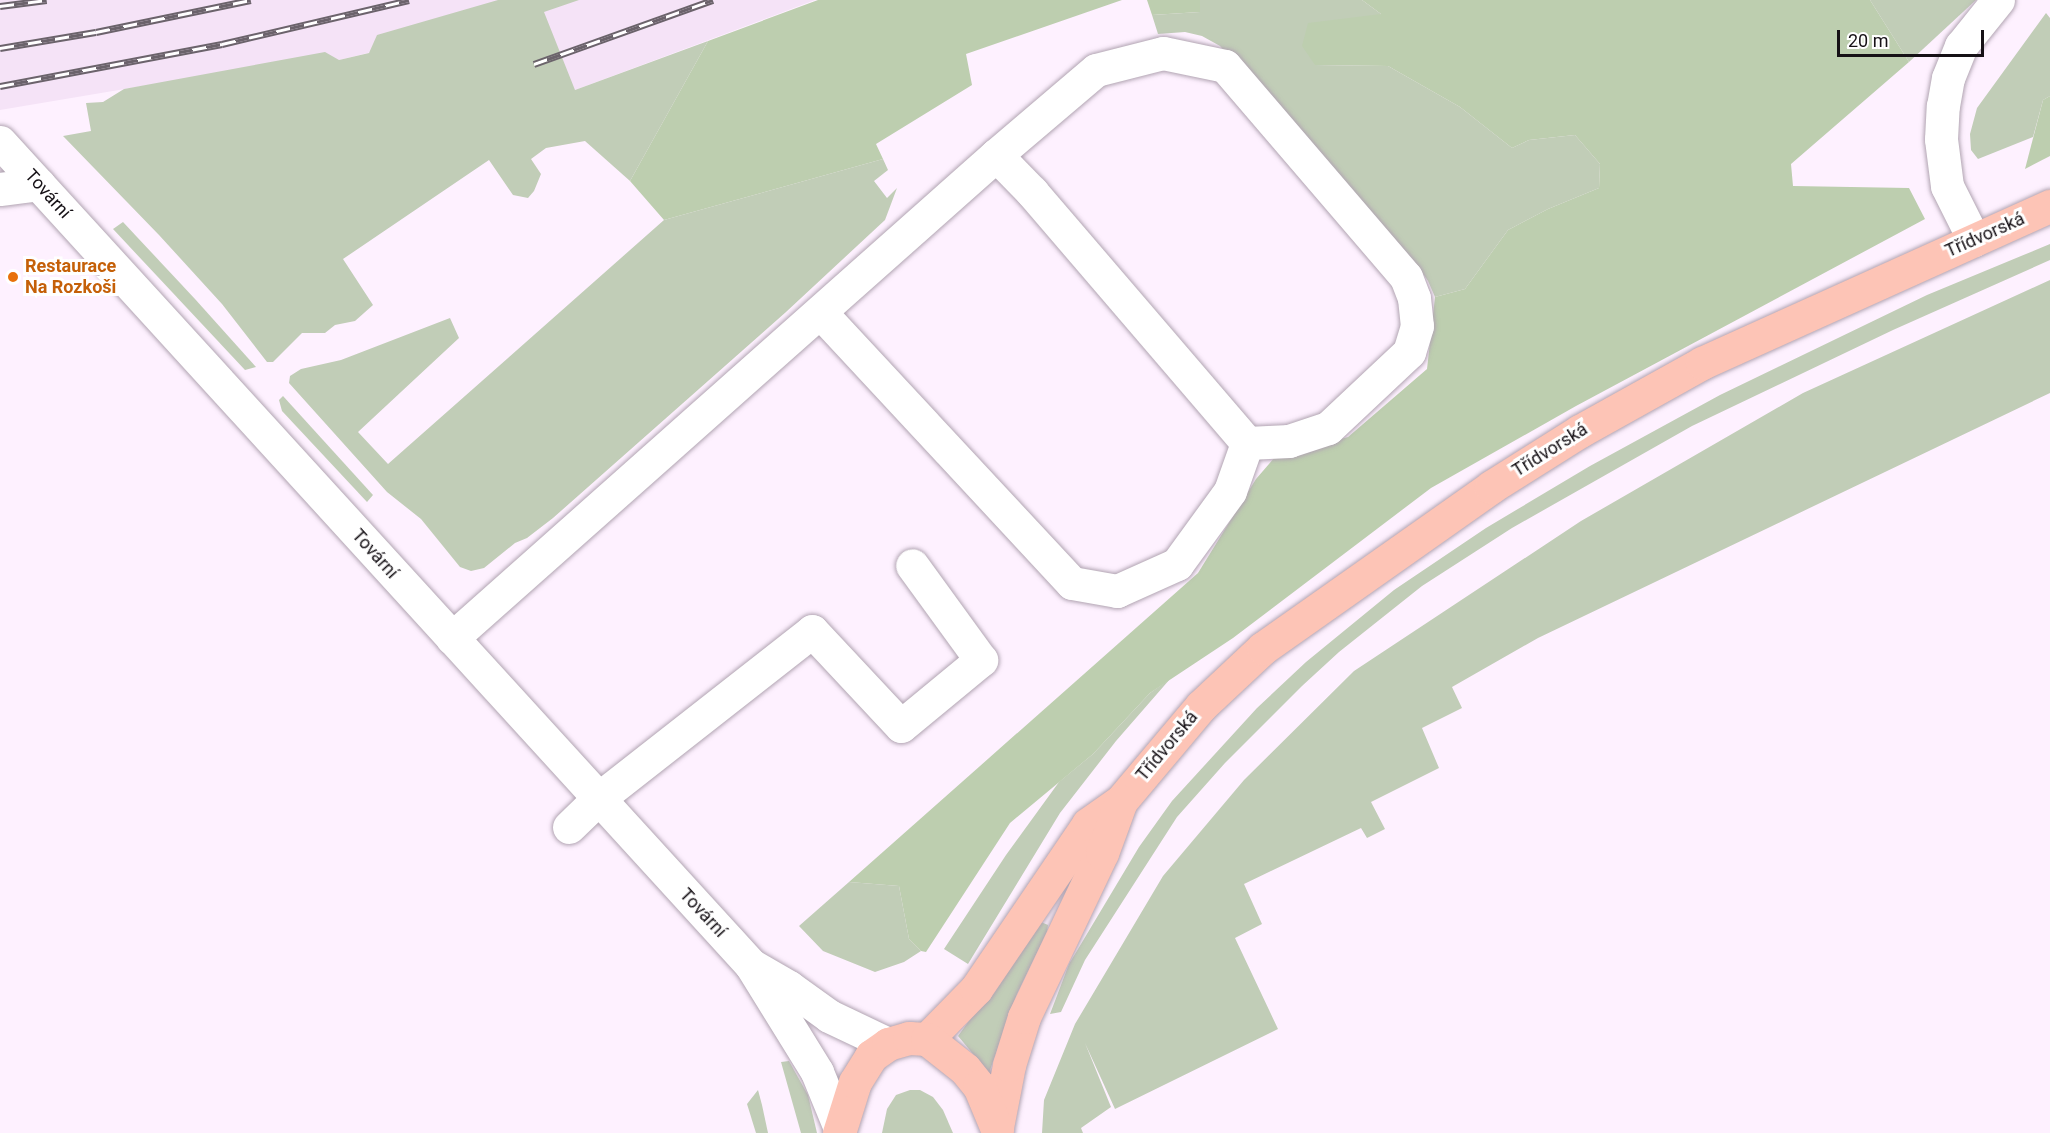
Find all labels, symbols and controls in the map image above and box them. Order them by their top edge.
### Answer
scale bar [1840,18,1987,56]
text: 20 m [1848,30,1888,51]
street label: Tovární [20,165,76,223]
street label: Třídvorská [1942,208,2028,262]
place label: Restaurace Na Rozkoši [25,256,116,298]
marker: Restaurace Na Rozkoši [6,270,20,284]
street label: Třídvorská [1508,418,1592,482]
street label: Tovární [347,525,403,583]
street label: Třídvorská [1132,707,1202,785]
street label: Tovární [675,884,731,942]

